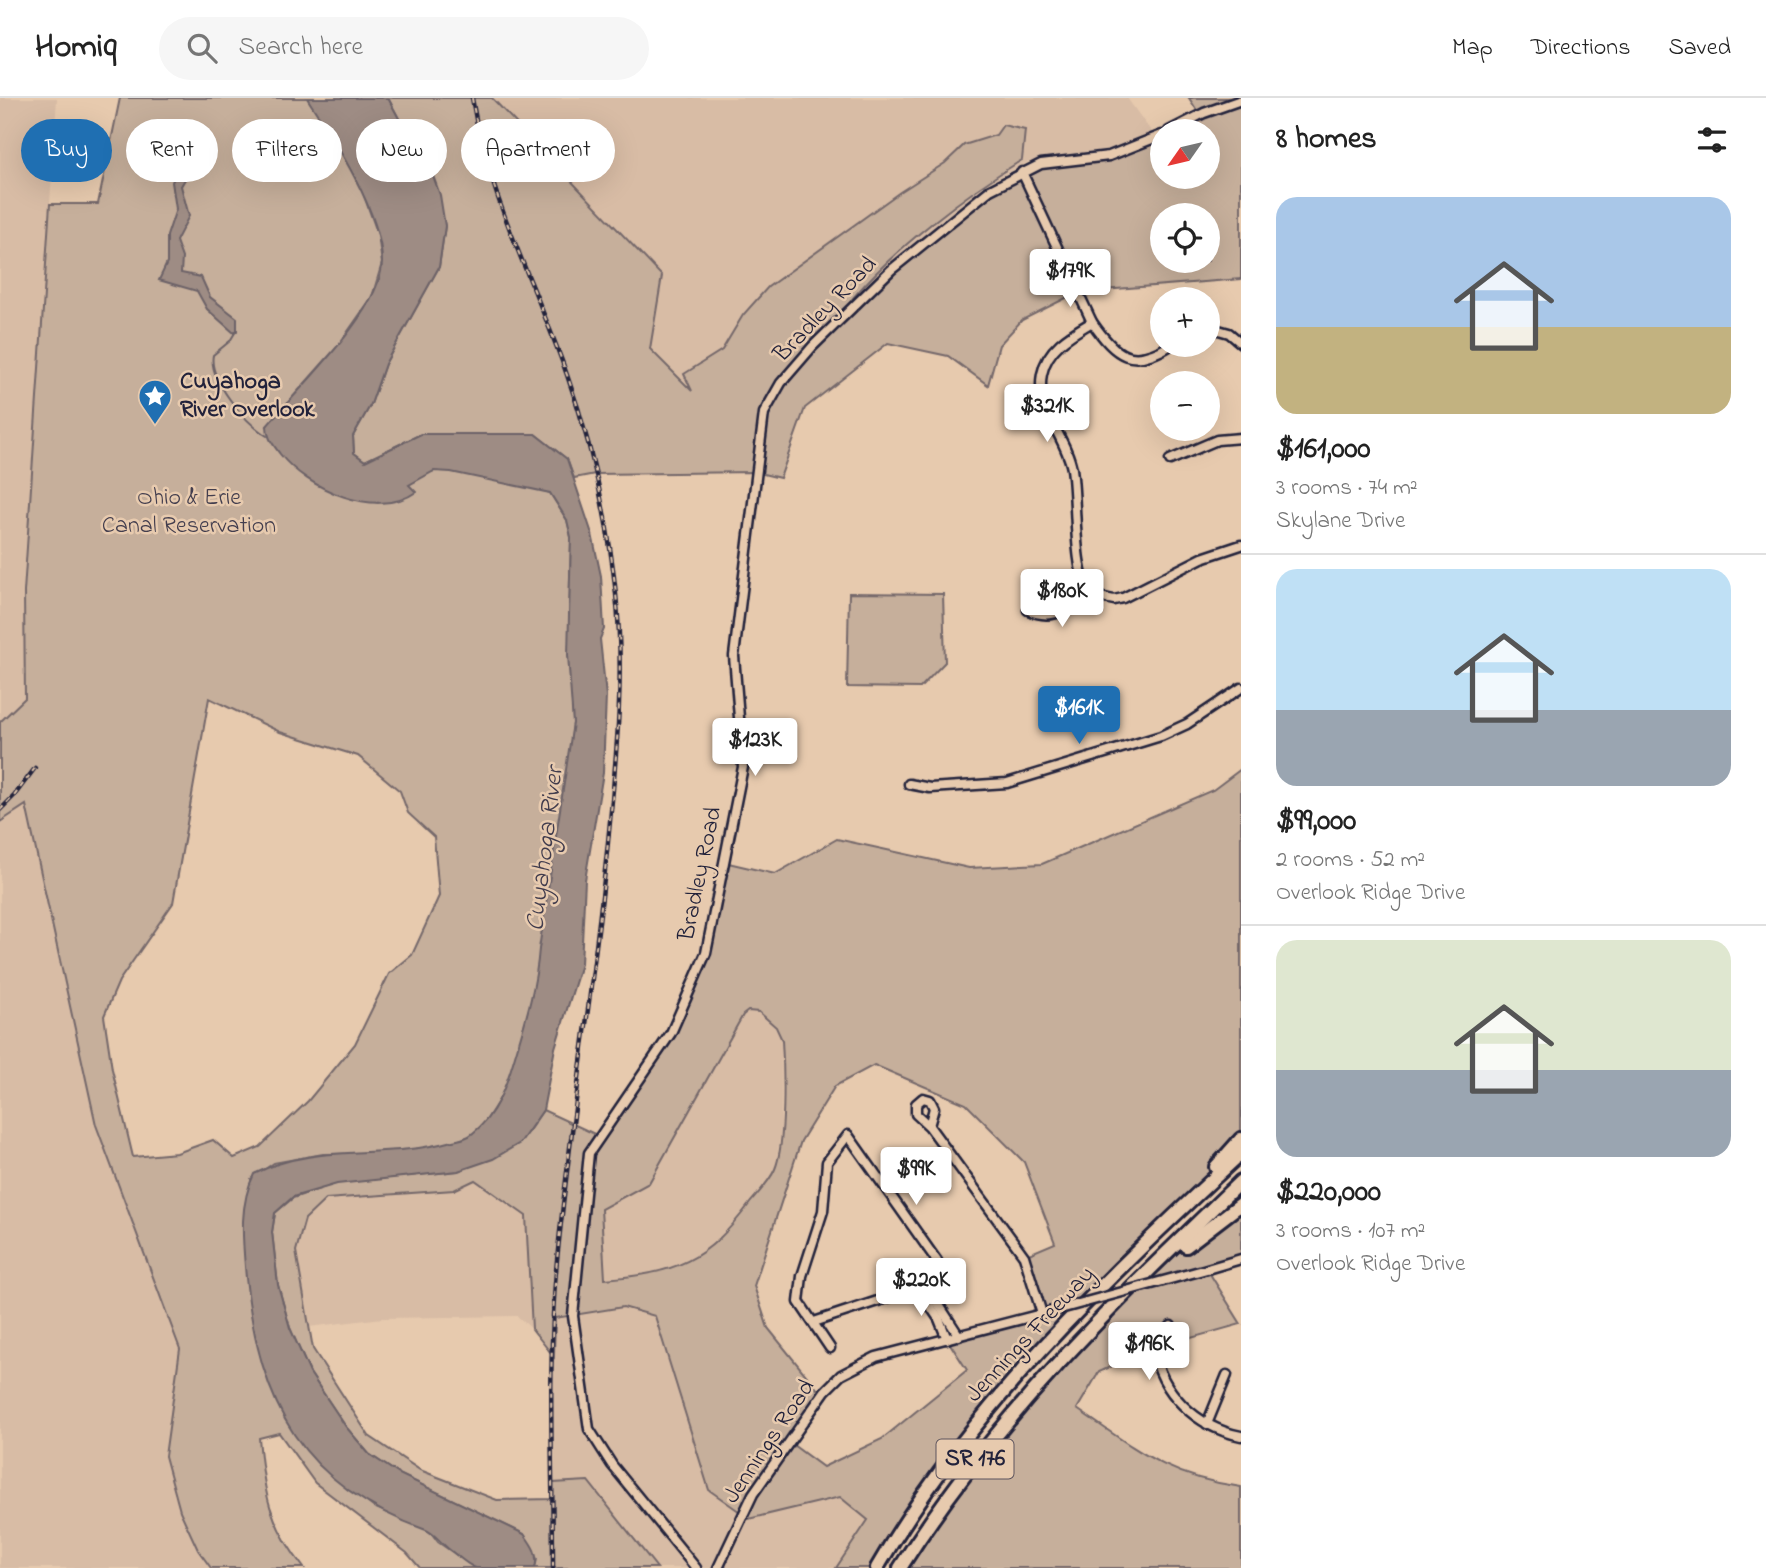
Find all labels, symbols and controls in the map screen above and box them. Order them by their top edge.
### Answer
search box [159,17,649,80]
text: Homiq [35,24,117,72]
icon: search [183,29,221,67]
text: Search here [239,29,363,67]
text: Map [1452,31,1493,66]
text: Directions [1531,31,1630,66]
text: Saved [1668,31,1731,66]
text: 8 homes [1276,118,1377,162]
chip: Buy [21,119,112,182]
chip: Rent [126,119,218,182]
chip: Filters [232,119,342,182]
chip: New [356,119,447,182]
chip: Apartment [461,119,615,182]
north arrow [1150,119,1220,189]
map controls [1150,119,1220,441]
icon: filters [1693,121,1731,159]
button: locate [1150,203,1220,273]
icon: home [1441,243,1567,369]
street label: Bradley Road [765,248,887,373]
pin: $179K [1021,250,1119,309]
text: $179K [1046,255,1094,288]
button: + [1150,287,1220,357]
place label: Cuyahoga River Overlook [180,365,315,428]
button: − [1150,371,1220,441]
place icon: Cuyahoga River Overlook [136,377,174,426]
pin: $321K [998,384,1096,444]
text: $321K [1020,390,1074,423]
text: $161,000 [1276,428,1370,472]
text: 3 rooms · 74 m² [1276,472,1418,505]
park label: Ohio & Erie Canal Reservation [102,481,276,544]
text: Skylane Drive [1276,505,1405,538]
pin: $180K [1013,570,1111,629]
text: $180K [1037,575,1087,608]
icon: home [1441,615,1567,741]
pin: $161K [1030,686,1128,746]
text: $161K [1054,692,1104,725]
pin: $123K [706,718,804,778]
text: $123K [728,724,782,757]
water label: Cuyahoga River [517,762,575,933]
text: $99,000 [1276,800,1356,844]
street label: Bradley Road [669,803,733,946]
text: 2 rooms · 52 m² [1276,844,1425,877]
text: Overlook Ridge Drive [1276,877,1465,910]
icon: home [1441,986,1567,1112]
pin: $99K [875,1148,957,1207]
text: $99K [897,1153,935,1186]
text: $220,000 [1276,1171,1381,1215]
text: 3 rooms · 107 m² [1276,1215,1425,1248]
text: Overlook Ridge Drive [1276,1248,1465,1281]
pin: $220K [872,1258,970,1318]
street label: Jennings Freeway [958,1259,1105,1412]
text: $220K [892,1264,950,1297]
pin: $196K [1100,1322,1198,1382]
text: $196K [1124,1328,1174,1361]
street label: Jennings Road [715,1372,825,1511]
road number: SR 176 [936,1440,1014,1478]

